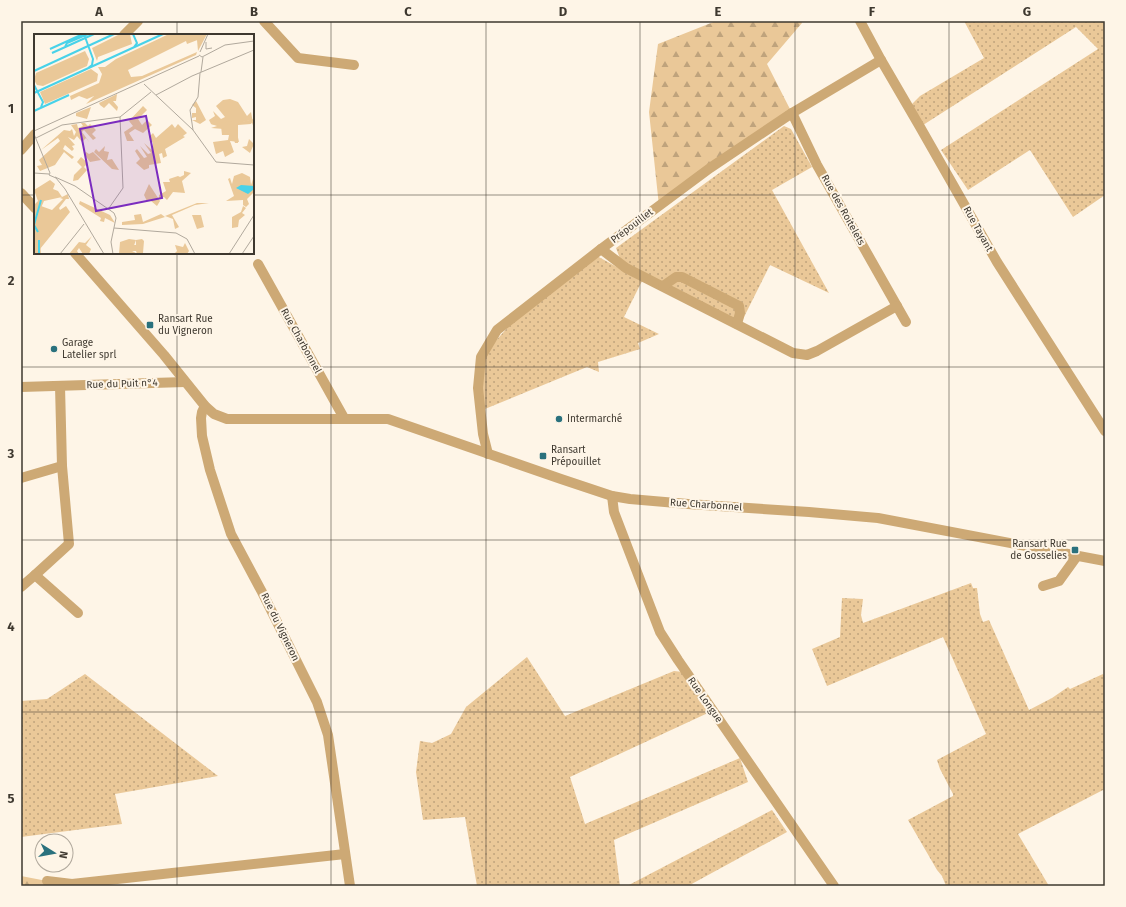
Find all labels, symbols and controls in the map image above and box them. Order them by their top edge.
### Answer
text: A [94,4,103,19]
text: B [250,4,258,19]
text: C [404,4,412,19]
text: D [559,4,568,19]
text: E [715,4,722,19]
text: F [869,4,876,19]
text: G [1023,4,1031,19]
inset map [34,34,254,254]
text: 1 [8,101,14,116]
street label: Rue des Roitelets [819,173,868,248]
street label: Rue Tayant [961,204,995,254]
street label: Prépouillet [608,206,656,246]
text: 2 [8,273,15,288]
street label: Rue Charbonnel [278,306,324,376]
place label: Ransart Rue du Vigneron [158,313,213,337]
marker: Ransart Rue du Vigneron [145,320,155,330]
place label: Garage Latelier sprl [62,337,116,361]
marker: Garage Latelier sprl [49,344,59,354]
street label: Rue du Puit n°4 [86,377,158,391]
place label: Intermarché [567,413,622,425]
marker: Intermarché [554,414,564,424]
place label: Ransart Prépouillet [551,444,601,468]
text: 3 [7,446,15,461]
marker: Ransart Prépouillet [538,451,548,461]
street label: Rue Charbonnel [669,496,743,514]
place label: Ransart Rue de Gosselies [1010,538,1067,562]
marker: Ransart Rue de Gosselies [1070,545,1080,555]
street label: Rue du Vigneron [258,591,302,663]
text: 4 [7,619,15,634]
street label: Rue Longue [685,675,725,725]
text: 5 [8,791,15,806]
north arrow [34,833,74,873]
text: N [56,850,70,860]

